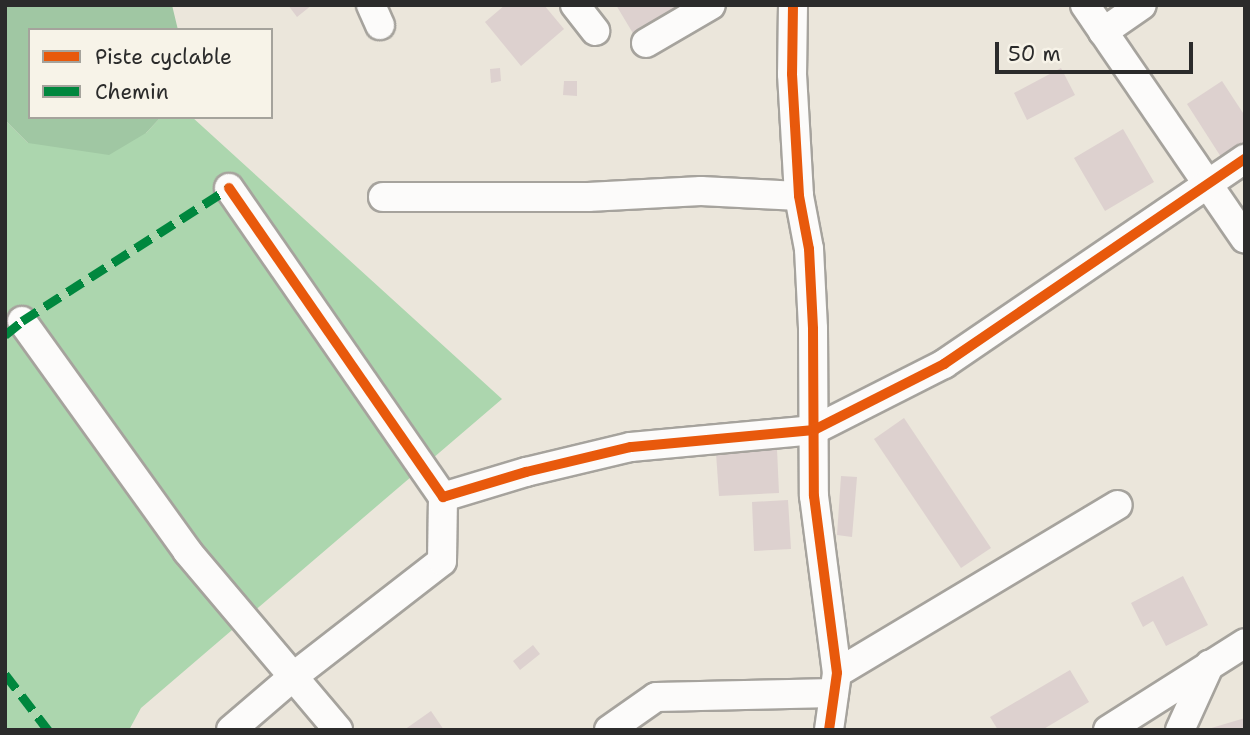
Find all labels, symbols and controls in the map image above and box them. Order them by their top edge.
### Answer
legend [28,28,273,119]
scale bar [998,28,1196,72]
text: 50 m [1008,40,1061,68]
text: Piste cyclable [95,43,232,71]
text: Chemin [95,78,169,106]

